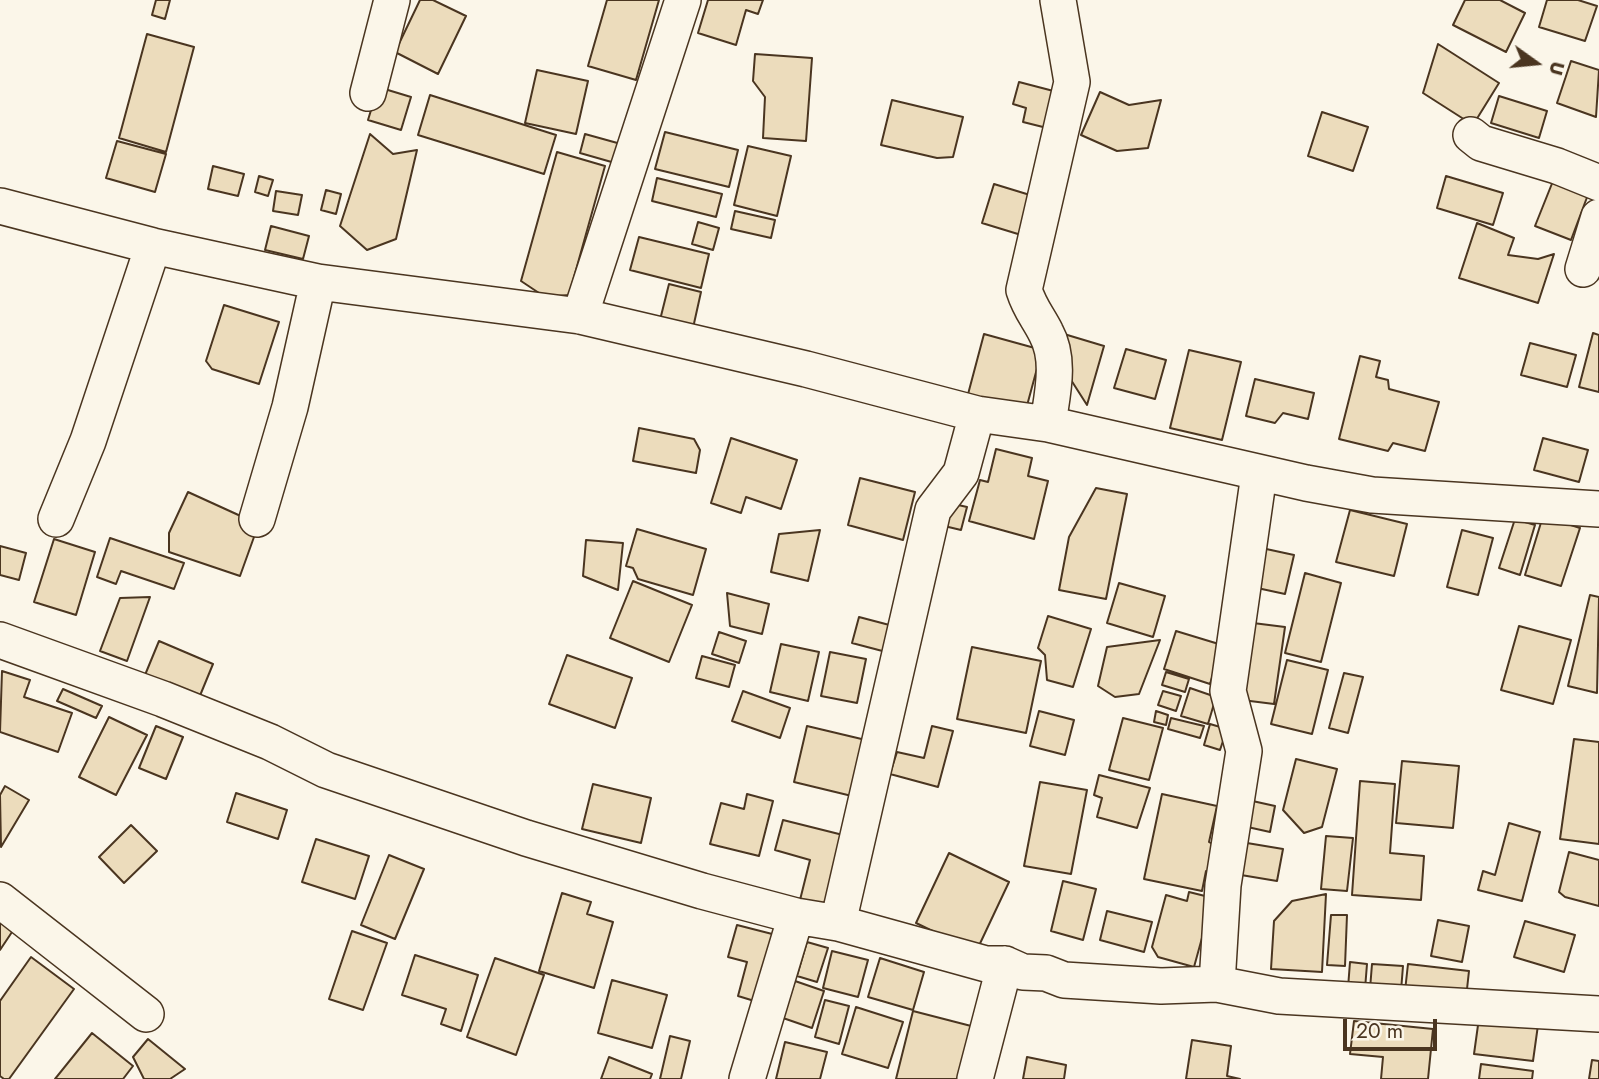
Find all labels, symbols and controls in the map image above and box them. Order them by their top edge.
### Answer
north arrow [1501,28,1571,98]
text: U [1542,59,1572,78]
scale bar [1347,1006,1442,1050]
text: 20 m [1356,1016,1403,1046]

